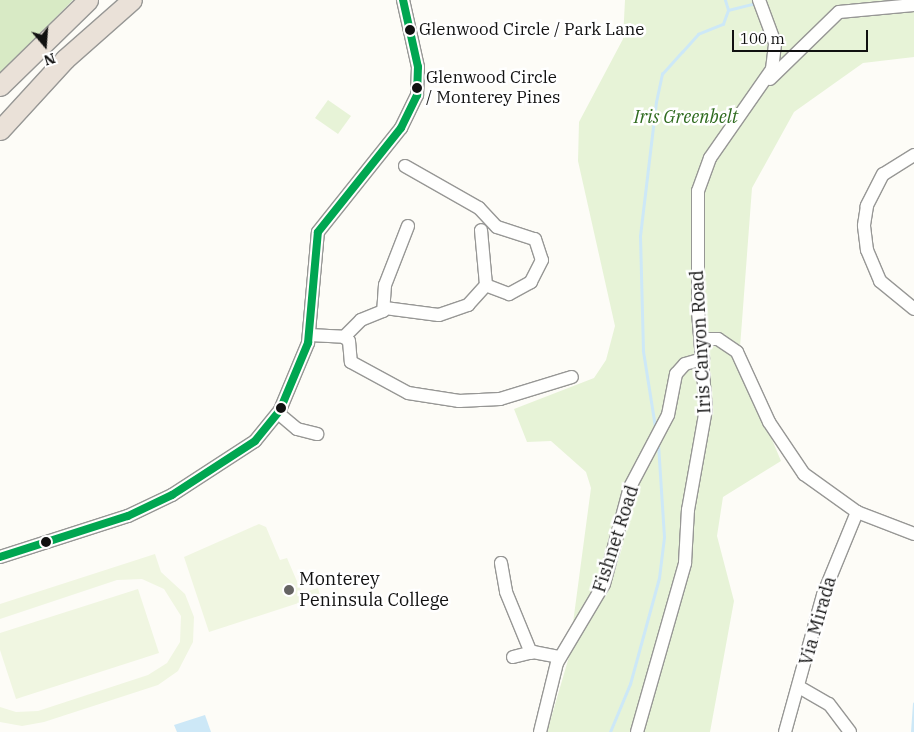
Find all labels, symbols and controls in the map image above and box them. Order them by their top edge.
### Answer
north arrow [20,20,70,70]
place label: Glenwood Circle / Park Lane [419,20,644,40]
scale bar [734,20,870,52]
marker: Glenwood Circle / Park Lane [405,25,415,35]
text: 100 m [740,29,785,48]
text: N [42,49,58,70]
place label: Glenwood Circle / Monterey Pines [426,68,560,108]
marker: Glenwood Circle / Monterey Pines [412,83,422,93]
park label: Iris Greenbelt [634,106,738,128]
street label: Iris Canyon Road [686,270,716,414]
unlabelled marker [276,403,286,413]
street label: Fishnet Road [589,483,643,595]
unlabelled marker [41,537,51,547]
place label: Monterey Peninsula College [299,569,449,612]
street label: Via Mirada [795,574,841,668]
marker: Monterey Peninsula College [283,584,295,596]

